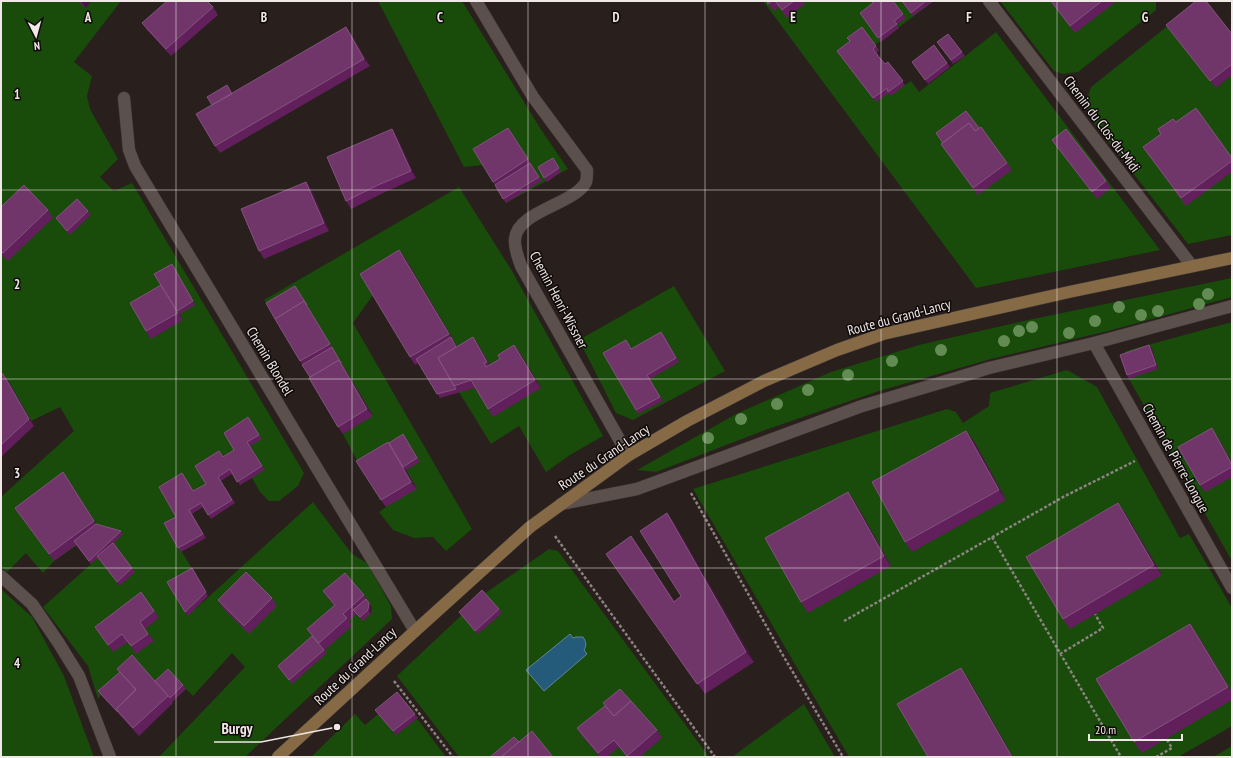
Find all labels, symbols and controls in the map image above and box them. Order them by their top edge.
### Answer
text: A [84,9,92,26]
text: B [261,9,267,26]
text: C [437,9,443,26]
text: D [613,9,620,26]
text: E [790,9,796,26]
text: F [966,9,972,26]
text: G [1142,9,1149,26]
north arrow [16,16,56,56]
text: N [33,39,41,53]
street label: Chemin du Clos-du-Midi [1060,72,1144,176]
text: 1 [14,86,20,103]
street label: Chemin Henri-Wissner [526,248,592,352]
text: 2 [14,276,20,293]
street label: Route du Grand-Lancy [845,294,953,339]
street label: Chemin Blondel [243,323,298,399]
street label: Chemin de Pierre-Longue [1138,400,1214,516]
street label: Route du Grand-Lancy [555,420,654,494]
text: 3 [14,465,20,482]
street label: Route du Grand-Lancy [310,623,400,709]
text: 4 [14,655,21,672]
callout: Burgy [214,715,261,742]
scale bar [1089,716,1182,742]
text: Burgy [221,719,254,738]
text: 20 m [1095,722,1116,737]

